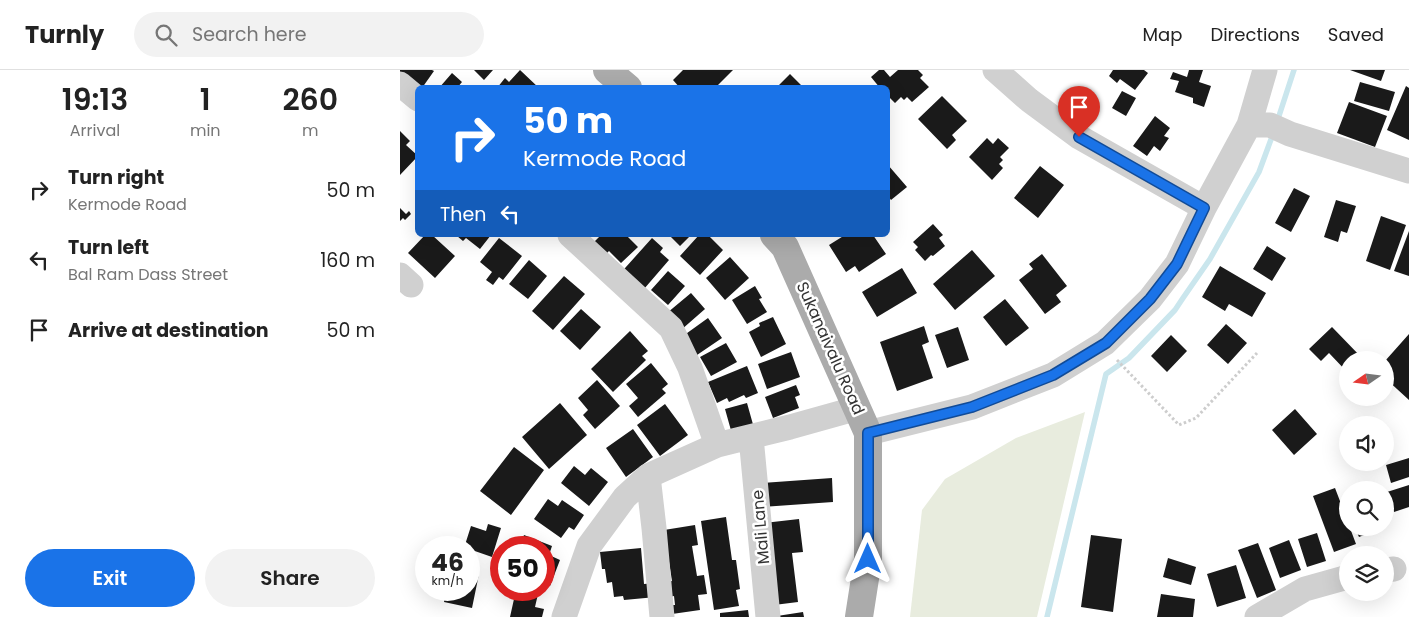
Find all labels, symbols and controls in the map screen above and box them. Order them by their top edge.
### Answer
search box [134,12,484,57]
text: Turnly [25,18,104,51]
icon: search [152,21,180,49]
text: Search here [192,21,307,48]
text: Map [1143,22,1182,47]
text: Directions [1210,22,1300,47]
text: Saved [1328,22,1384,47]
text: 19:13 [62,78,128,121]
text: 1 [200,78,211,121]
text: 260 [282,78,338,121]
pin [1058,86,1100,137]
icon: arrive [1065,93,1093,121]
text: 50 m [523,96,613,145]
icon: right [440,105,505,170]
text: Arrival [70,119,120,142]
text: min [190,119,221,142]
text: m [302,119,319,142]
text: Kermode Road [523,143,686,174]
text: Turn right [68,164,164,191]
icon: right [25,176,53,204]
text: 50 m [326,177,375,204]
text: Kermode Road [68,193,187,216]
icon: left [496,200,524,228]
text: Then [440,201,486,228]
text: Turn left [68,234,149,261]
icon: left [25,246,53,274]
text: 160 m [320,247,375,274]
text: Bal Ram Dass Street [68,263,228,286]
street label: Sukanaivalu Road [791,278,870,418]
icon: arrive [25,316,53,344]
text: Arrive at destination [68,317,269,344]
text: 50 m [326,317,375,344]
north arrow [1339,351,1394,406]
map controls [1339,351,1394,601]
button: sound [1339,416,1394,471]
button: search [1339,481,1394,536]
street label: Mali Lane [746,489,775,565]
position arrow [841,532,893,584]
speed limit sign: 50 [490,536,555,601]
text: 46 [431,545,464,580]
button: layers [1339,546,1394,601]
button: Exit [25,549,195,607]
button: Share [205,549,375,607]
text: km/h [432,572,463,589]

